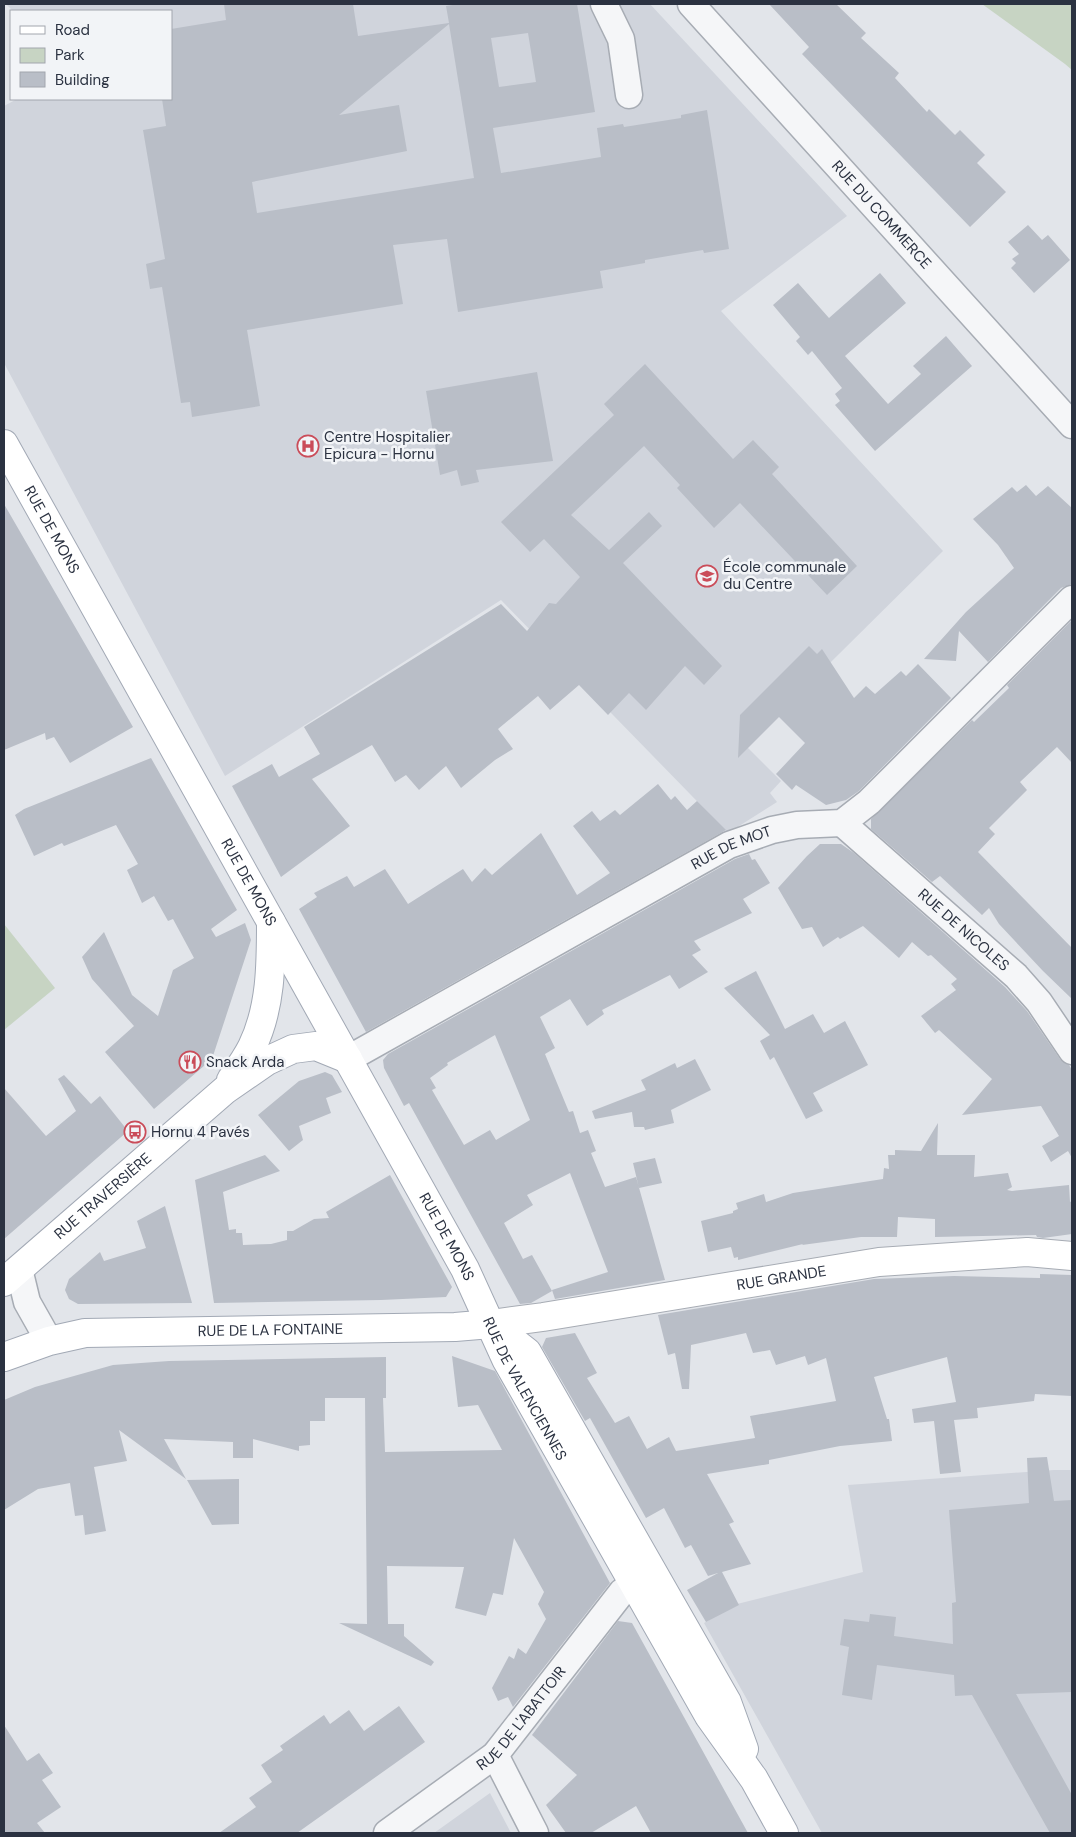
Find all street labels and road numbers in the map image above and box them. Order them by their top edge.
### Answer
street label: RUE DU COMMERCE [827,156,936,273]
street label: RUE DE MONS [19,482,84,577]
street label: RUE DE MOT [687,821,774,874]
street label: RUE DE MONS [216,835,281,930]
street label: RUE DE NICOLES [914,884,1014,976]
street label: RUE TRAVERSIÈRE [50,1148,156,1244]
street label: RUE DE MONS [414,1189,479,1284]
street label: RUE GRANDE [735,1261,828,1295]
street label: RUE DE VALENCIENNES [478,1314,572,1464]
street label: RUE DE LA FONTAINE [197,1319,343,1341]
street label: RUE DE L'ABATTOIR [473,1662,571,1775]

